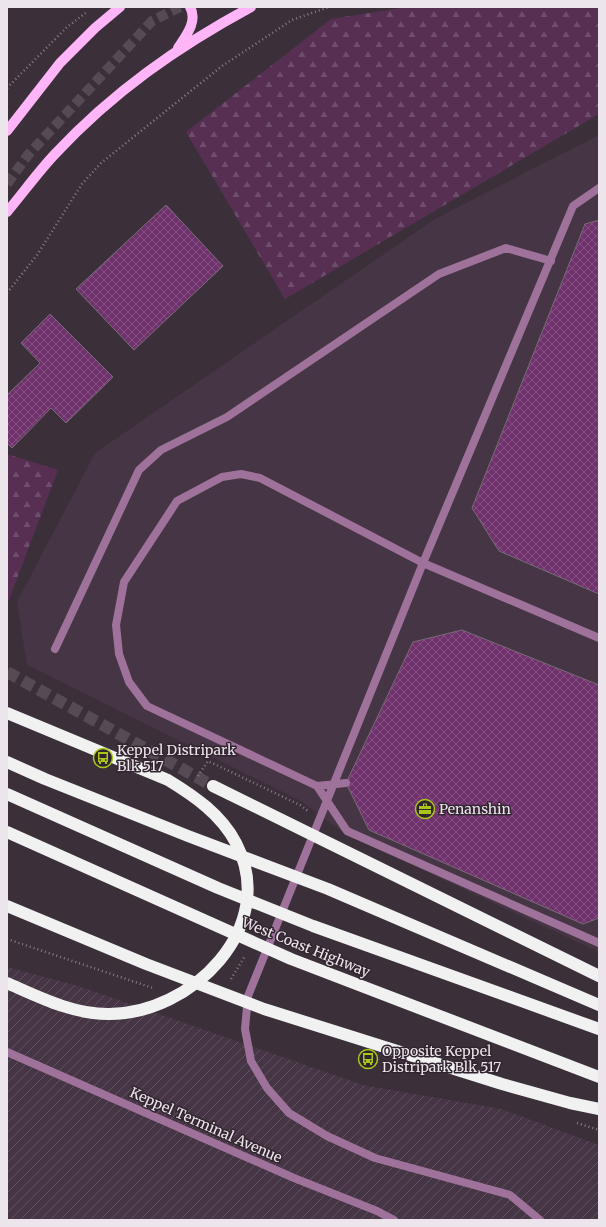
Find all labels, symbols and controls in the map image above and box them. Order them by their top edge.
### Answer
place label: Keppel Distripark Blk 517 [117,741,236,775]
bus stop icon: Keppel Distripark Blk 517 [92,747,114,769]
office icon: Penanshin [414,798,436,820]
place label: Penanshin [439,800,511,818]
street label: West Coast Highway [238,913,374,981]
place label: Opposite Keppel Distripark Blk 517 [382,1042,501,1076]
bus stop icon: Opposite Keppel Distripark Blk 517 [357,1048,379,1070]
street label: Keppel Terminal Avenue [127,1083,285,1167]

